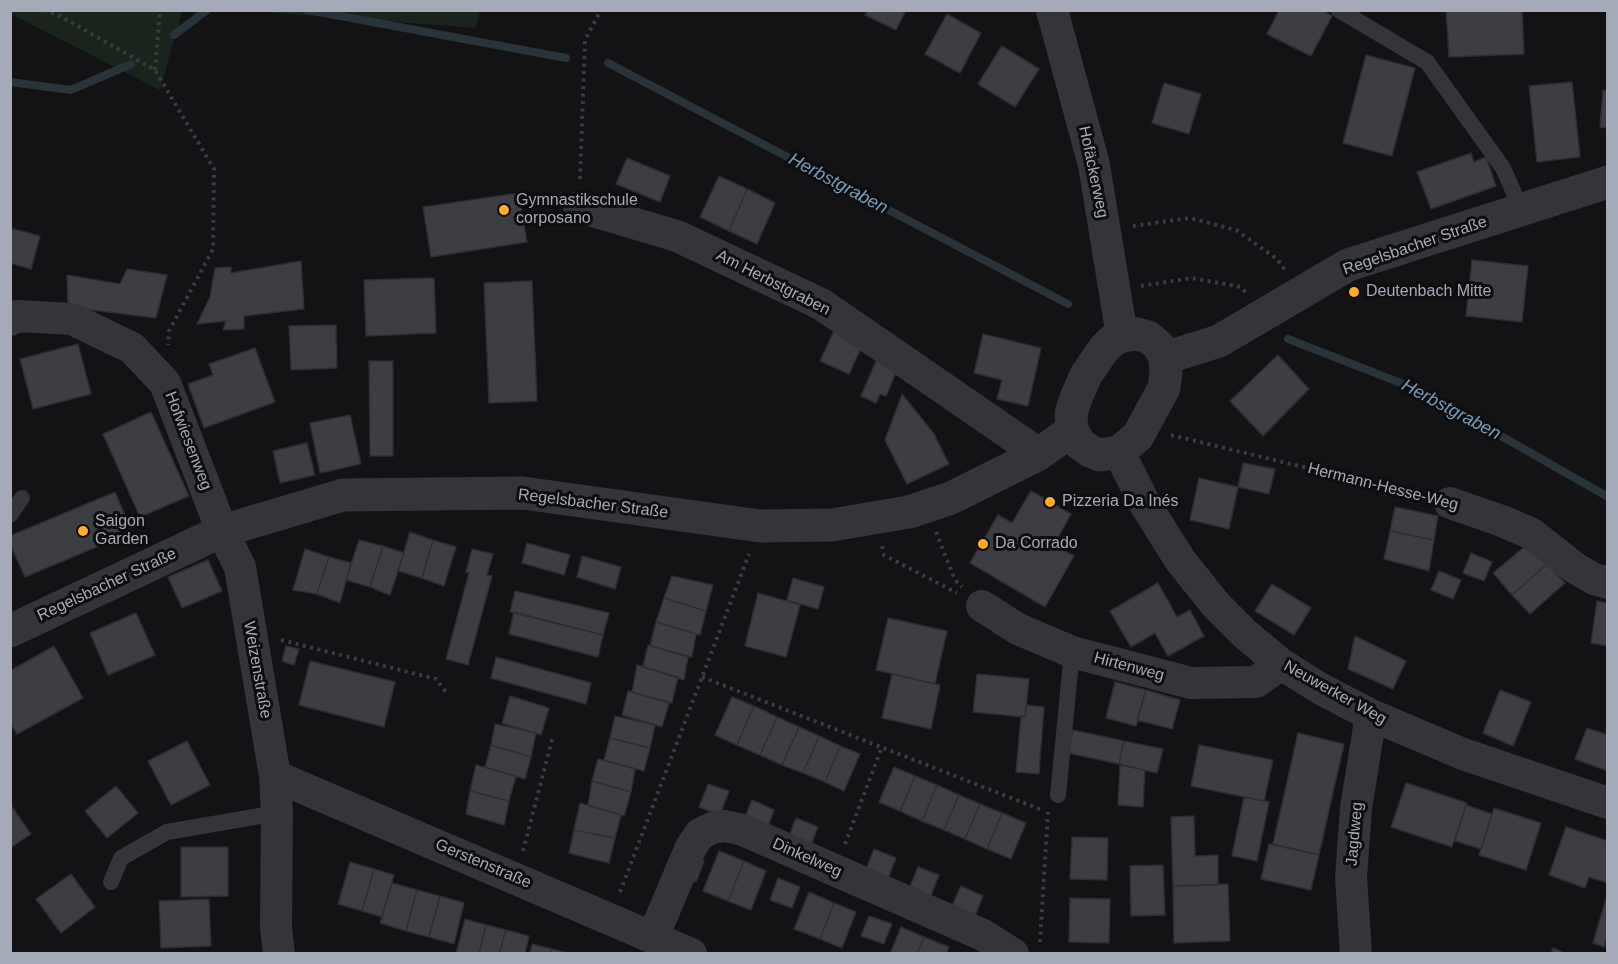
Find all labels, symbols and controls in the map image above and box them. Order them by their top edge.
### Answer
street label: Hofäckerweg [1074,124,1112,220]
water label: Herbstgraben [785,149,891,219]
place label: Gymnastikschule corposano [516,191,638,229]
marker: Gymnastikschule corposano [497,203,511,217]
street label: Regelsbacher Straße [1340,212,1490,280]
street label: Am Herbstgraben [713,246,833,320]
place label: Deutenbach Mitte [1366,282,1491,302]
marker: Deutenbach Mitte [1347,285,1361,299]
water label: Herbstgraben [1398,375,1504,445]
street label: Hofwiesenweg [160,389,216,493]
street label: Hermann-Hesse-Weg [1306,459,1460,515]
street label: Regelsbacher Straße [517,485,669,523]
place label: Pizzeria Da Inés [1062,492,1178,512]
marker: Pizzeria Da Inés [1043,495,1057,509]
place label: Saigon Garden [95,512,148,550]
marker: Saigon Garden [76,524,90,538]
place label: Da Corrado [995,534,1078,554]
marker: Da Corrado [976,537,990,551]
street label: Regelsbacher Straße [34,544,180,626]
street label: Weizenstraße [239,620,275,720]
street label: Hirtenweg [1092,648,1166,686]
street label: Neuwerker Weg [1280,657,1390,729]
street label: Jagdweg [1343,801,1367,867]
street label: Dinkelweg [769,834,845,882]
street label: Gerstenstraße [432,835,534,893]

